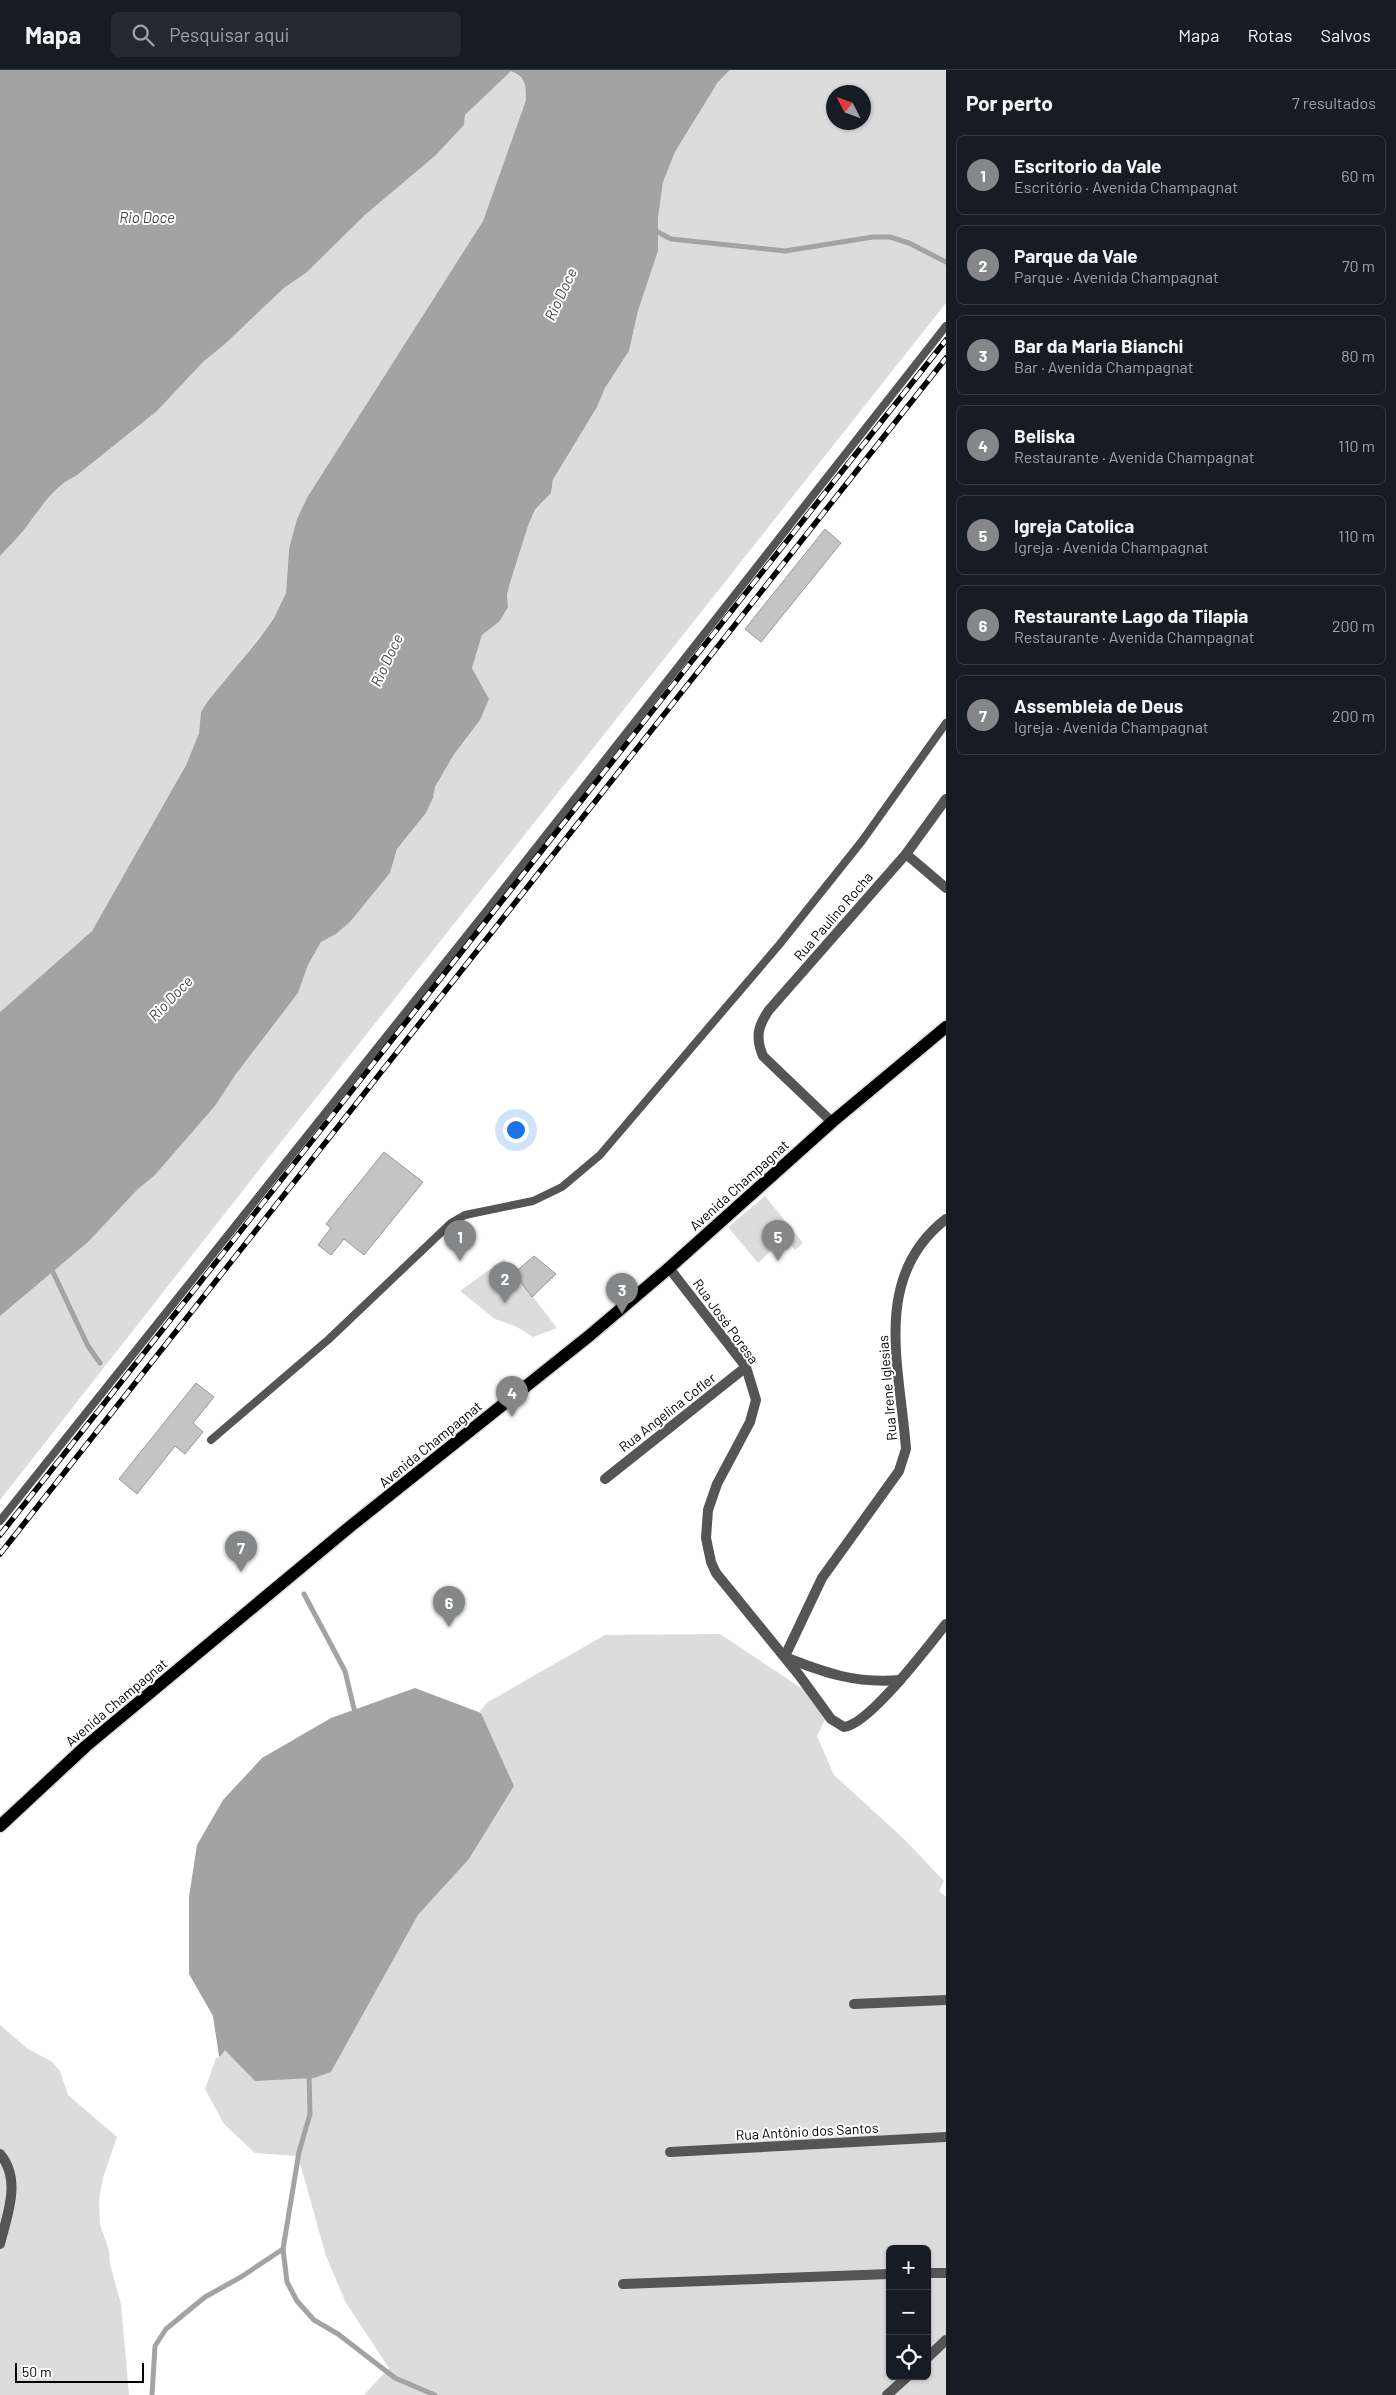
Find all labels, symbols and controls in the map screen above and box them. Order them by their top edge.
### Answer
search box [111,12,461,57]
text: Mapa [25,20,81,49]
icon: search [129,21,157,49]
text: Pesquisar aqui [169,23,289,46]
text: Mapa [1178,24,1219,46]
text: Rotas [1247,24,1292,46]
text: Salvos [1320,24,1371,46]
north arrow [826,85,871,130]
text: Por perto [966,90,1053,115]
text: 7 resultados [1292,93,1376,112]
text: Escritorio da Vale [1014,154,1161,177]
text: 1 [980,166,986,185]
text: 60 m [1341,166,1375,185]
text: Escritório · Avenida Champagnat [1014,177,1238,196]
water label: Rio Doce [119,208,175,226]
text: Parque da Vale [1014,244,1138,267]
text: 2 [979,256,987,275]
text: 70 m [1342,256,1375,275]
water label: Rio Doce [540,265,580,323]
text: Parque · Avenida Champagnat [1014,267,1219,286]
text: Bar da Maria Bianchi [1014,334,1183,357]
text: 3 [979,346,987,365]
text: 80 m [1341,346,1375,365]
text: Bar · Avenida Champagnat [1014,357,1194,376]
text: Beliska [1014,424,1075,447]
text: 4 [978,436,988,455]
text: 110 m [1338,436,1375,455]
text: Restaurante · Avenida Champagnat [1014,447,1255,466]
text: Igreja Catolica [1014,514,1134,537]
text: 5 [979,526,987,545]
text: 110 m [1338,526,1375,545]
text: Igreja · Avenida Champagnat [1014,537,1209,556]
text: Restaurante Lago da Tilapia [1014,604,1248,627]
text: 6 [979,616,987,635]
text: 200 m [1332,616,1375,635]
text: Restaurante · Avenida Champagnat [1014,627,1255,646]
water label: Rio Doce [366,631,406,689]
text: Assembleia de Deus [1014,694,1183,717]
text: 7 [979,706,987,725]
text: 200 m [1332,706,1375,725]
text: Igreja · Avenida Champagnat [1014,717,1209,736]
street label: Rua Paulino Rocha [790,868,876,964]
water label: Rio Doce [144,972,196,1024]
your location [503,1117,529,1143]
street label: Avenida Champagnat [686,1136,792,1234]
pin: 1 [444,1220,476,1261]
pin: 5 [762,1220,794,1261]
pin: 2 [489,1262,521,1303]
pin: 3 [606,1273,638,1314]
street label: Rua José Poresa [690,1275,762,1367]
street label: Rua Irene Iglesias [874,1334,900,1441]
street label: Rua Angelina Cofler [615,1369,719,1455]
pin: 4 [496,1376,528,1417]
street label: Avenida Champagnat [375,1397,485,1491]
pin: 7 [225,1531,257,1572]
pin: 6 [433,1586,465,1627]
street label: Avenida Champagnat [62,1654,170,1750]
street label: Rua Antônio dos Santos [735,2119,879,2143]
map controls [886,2245,931,2380]
button: + [886,2245,931,2290]
button: − [886,2290,931,2335]
button: locate [886,2335,931,2380]
scale bar [15,2360,144,2383]
text: 50 m [22,2363,51,2380]

